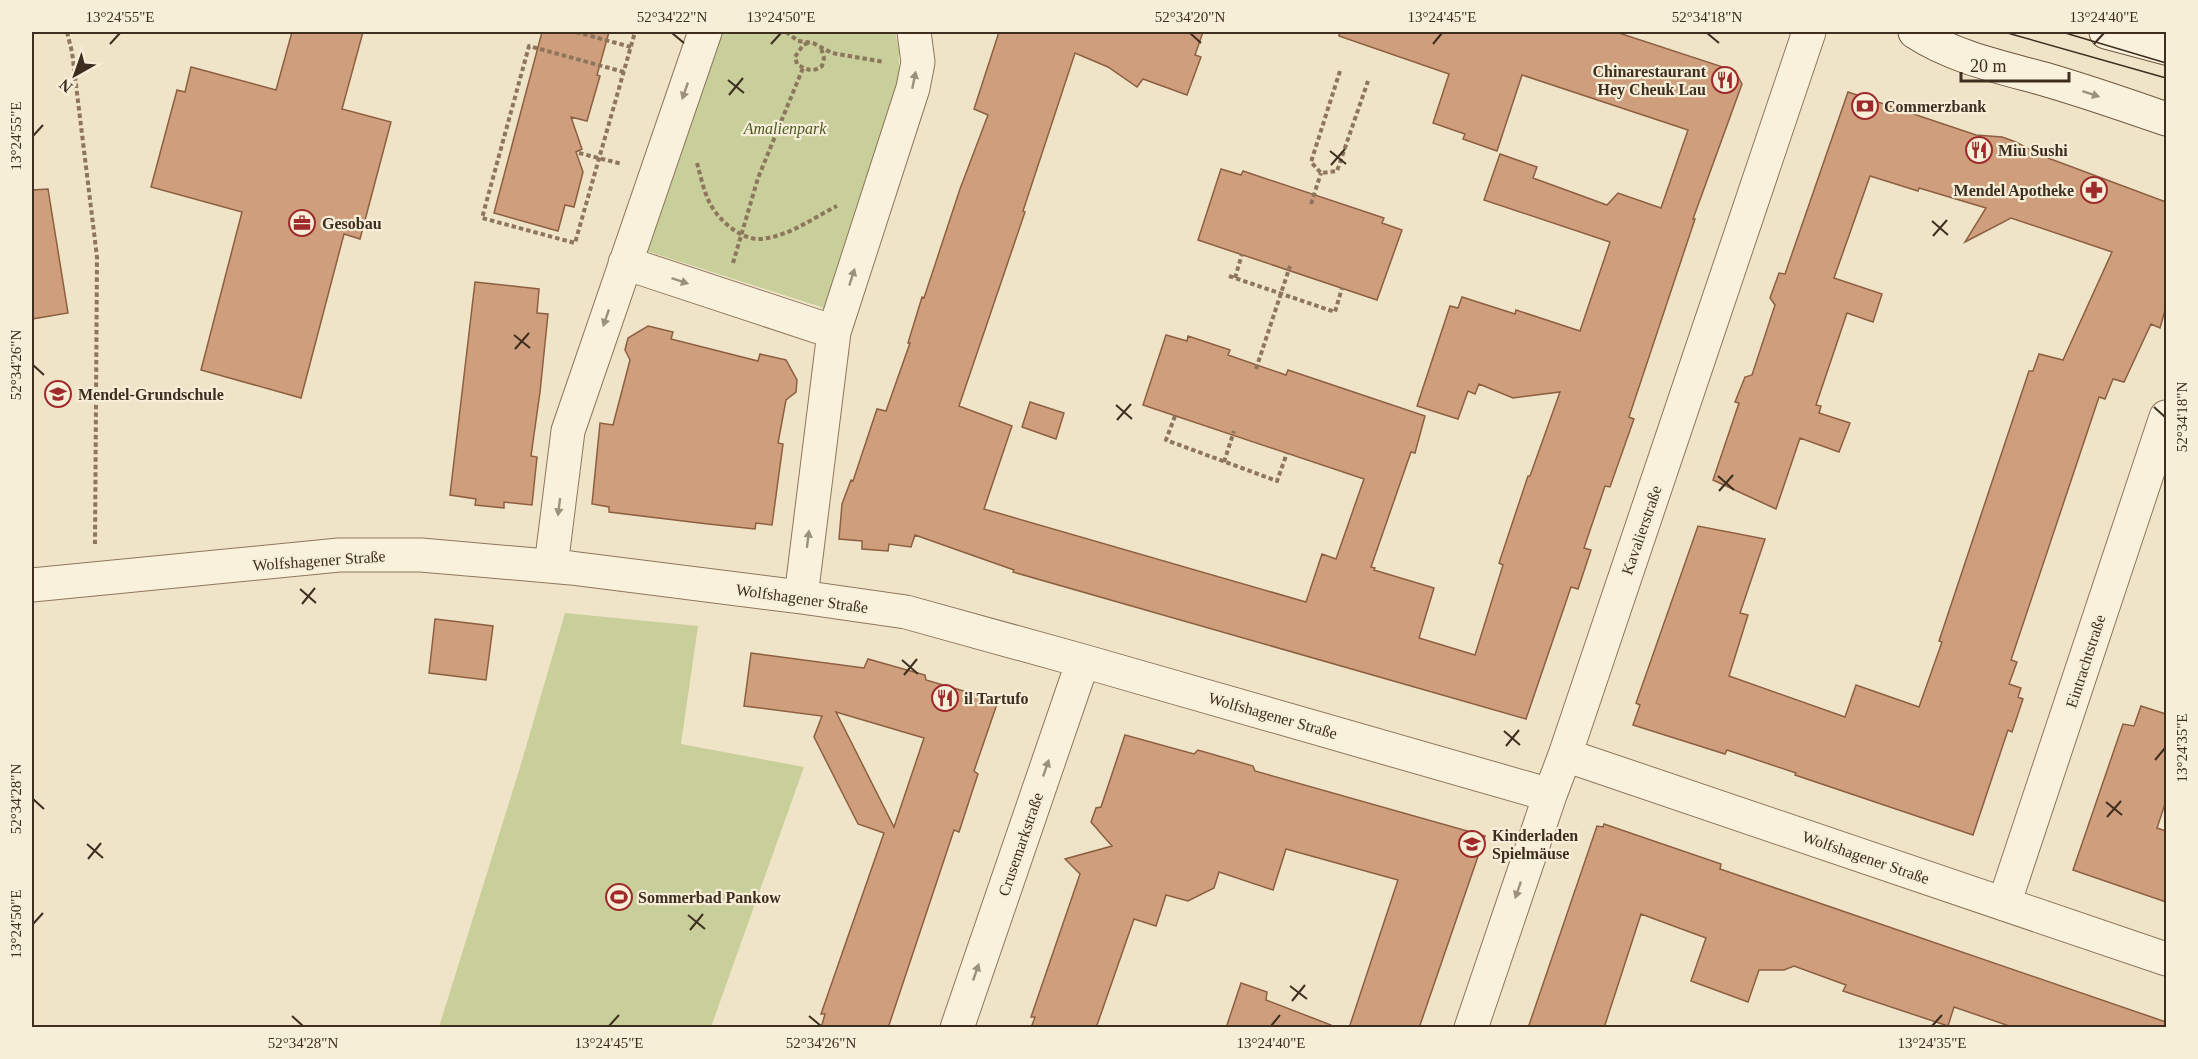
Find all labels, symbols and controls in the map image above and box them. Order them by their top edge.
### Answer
text: 13°24'55"E [86,9,155,25]
text: 52°34'22"N [637,9,707,25]
text: 13°24'50"E [747,9,816,25]
text: 52°34'20"N [1155,9,1225,25]
text: 13°24'45"E [1408,9,1477,25]
text: 52°34'18"N [1672,9,1742,25]
text: 13°24'40"E [2070,9,2139,25]
north arrow [45,45,105,105]
scale bar [1961,45,2069,83]
text: 20 m [1970,56,2007,76]
place label: Chinarestaurant Hey Cheuk Lau [1593,63,1707,99]
restaurant icon: Chinarestaurant Hey Cheuk Lau [1710,65,1740,95]
one-way arrow [910,70,919,89]
text: N [55,76,76,96]
one-way arrow [679,82,689,100]
one-way arrow [2082,89,2100,99]
bank icon: Commerzbank [1850,91,1880,121]
place label: Commerzbank [1884,98,1986,115]
text: 13°24'55"E [8,102,24,171]
park label: Amalienpark [743,120,827,138]
restaurant icon: Miu Sushi [1964,135,1994,165]
place label: Miu Sushi [1998,142,2068,159]
pharmacy icon: Mendel Apotheke [2079,175,2109,205]
place label: Mendel Apotheke [1954,182,2074,200]
office icon: Gesobau [287,208,317,238]
place label: Gesobau [322,215,382,232]
one-way arrow [848,268,858,286]
one-way arrow [671,277,689,287]
one-way arrow [601,309,610,327]
text: 52°34'26"N [8,330,24,400]
school or university icon: Mendel-Grundschule [43,379,73,409]
text: 52°34'18"N [2174,382,2190,452]
place label: Mendel-Grundschule [78,386,224,403]
street label: Kavalierstraße [1618,483,1665,577]
one-way arrow [554,497,564,516]
one-way arrow [804,529,813,548]
street label: Wolfshagener Straße [252,547,386,575]
street label: Wolfshagener Straße [735,581,869,617]
street label: Eintrachtstraße [2062,612,2109,710]
restaurant icon: il Tartufo [930,683,960,713]
street label: Wolfshagener Straße [1206,689,1339,743]
place label: il Tartufo [964,690,1028,707]
text: 13°24'35"E [2174,714,2190,783]
one-way arrow [1042,759,1051,777]
text: 52°34'28"N [8,764,24,834]
street label: Crusemarkstraße [995,790,1046,898]
place label: Kinderladen Spielmäuse [1492,827,1578,863]
street label: Wolfshagener Straße [1800,828,1932,888]
school or university icon: Kinderladen Spielmäuse [1457,829,1487,859]
one-way arrow [1512,881,1522,899]
sports icon: Sommerbad Pankow [604,882,634,912]
place label: Sommerbad Pankow [638,889,781,906]
text: 13°24'50"E [8,890,24,959]
one-way arrow [972,963,981,981]
text: 52°34'28"N [268,1035,338,1051]
text: 13°24'45"E [575,1035,644,1051]
text: 52°34'26"N [786,1035,856,1051]
text: 13°24'40"E [1237,1035,1306,1051]
text: 13°24'35"E [1898,1035,1967,1051]

